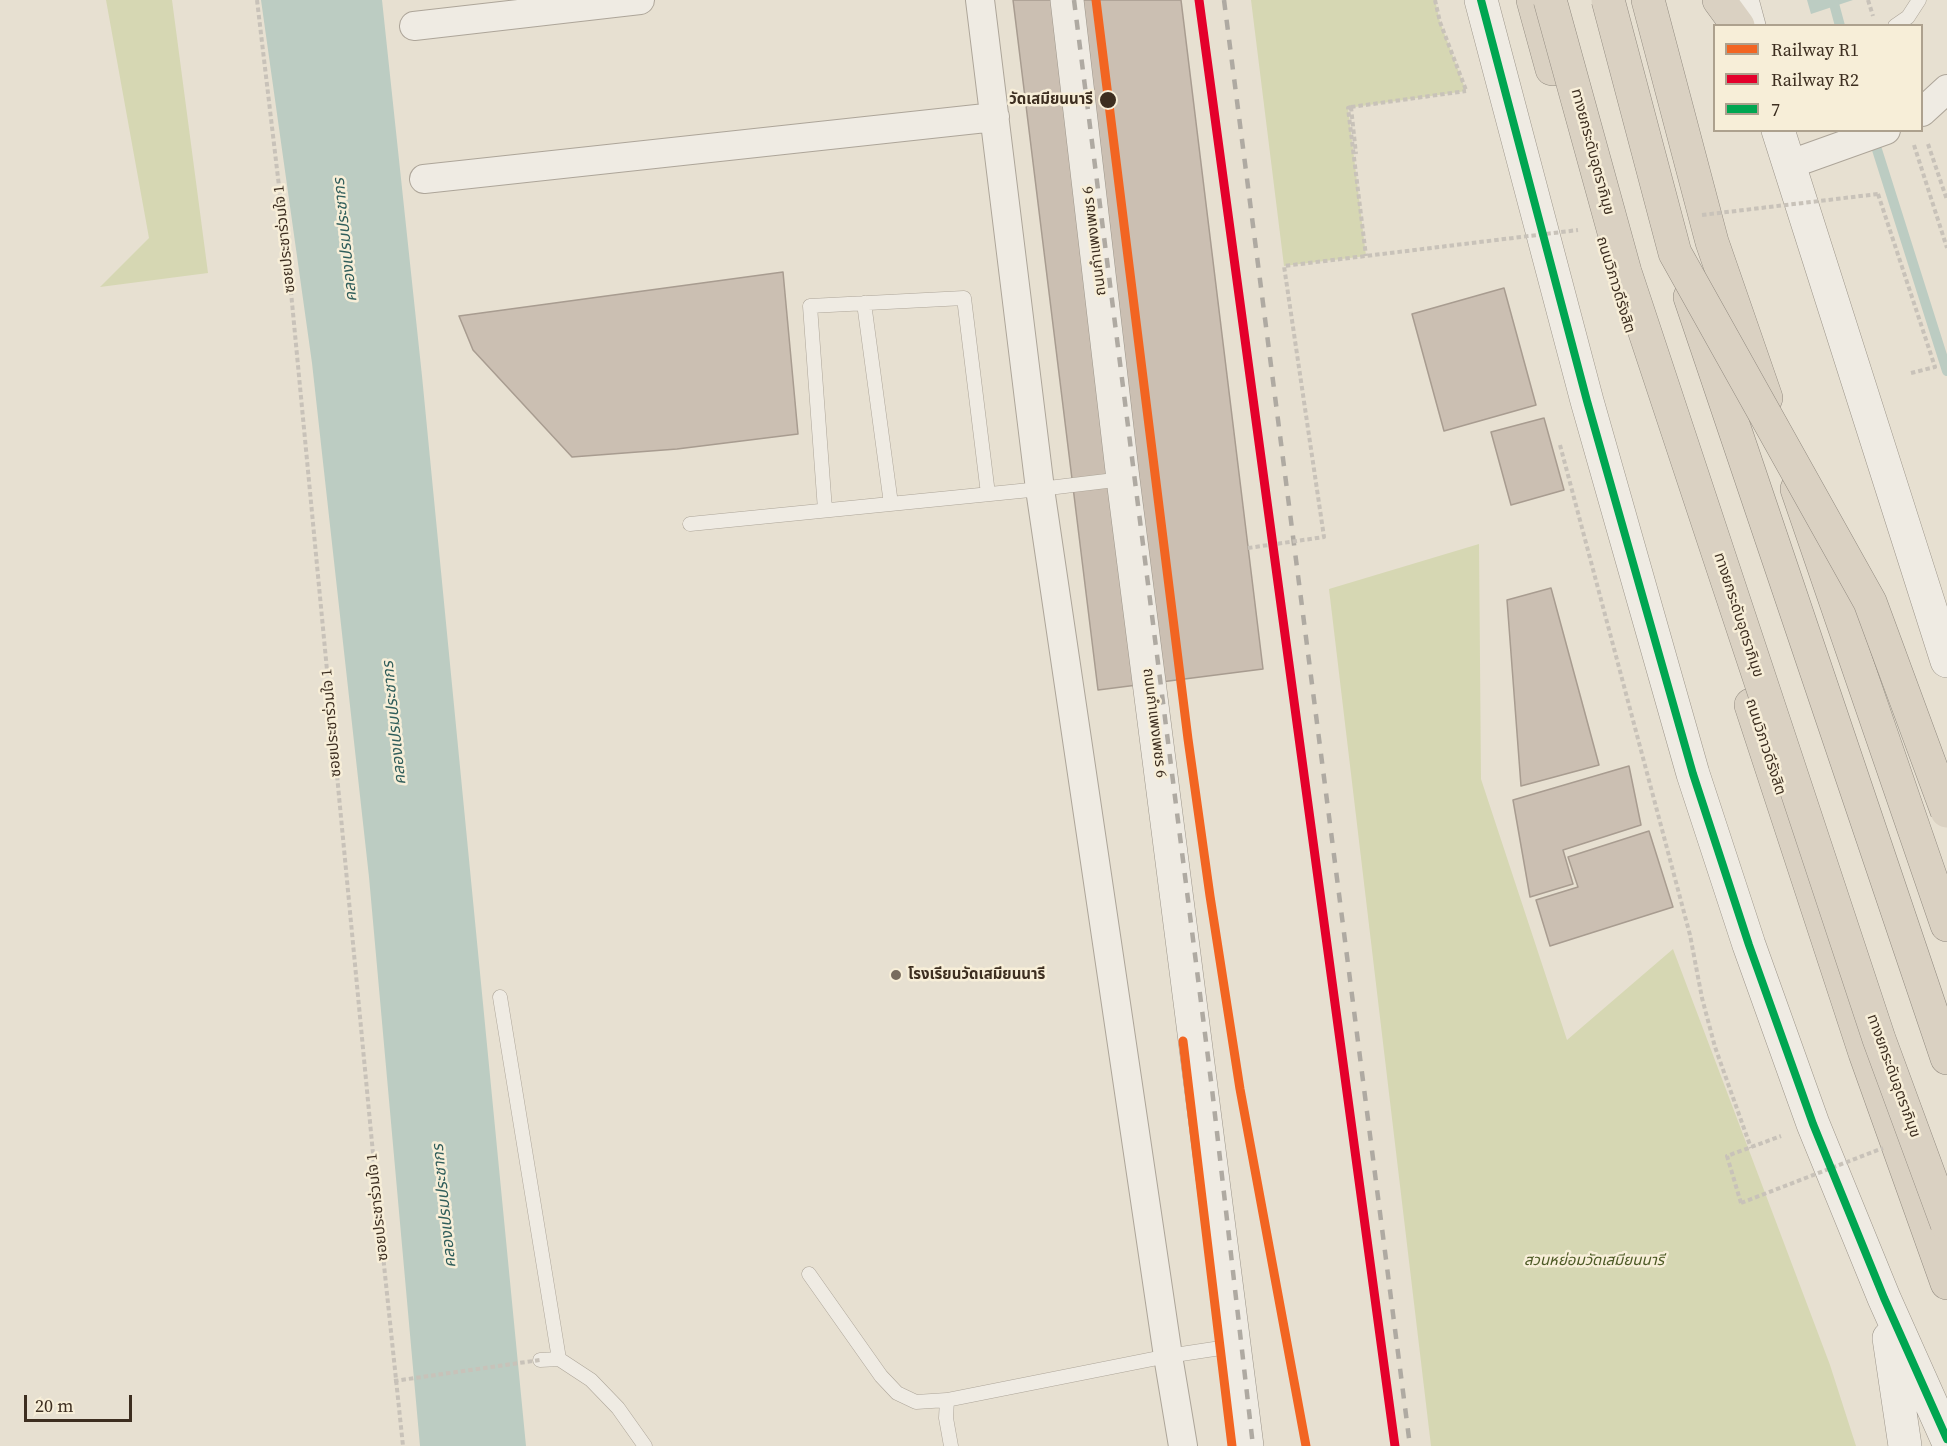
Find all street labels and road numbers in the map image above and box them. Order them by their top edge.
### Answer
street label: ทางยกระดับอุตราภิมุข [1566,87,1618,217]
street label: ซอยประชาร่วมใจ 1 [270,184,300,294]
street label: ถนนกำแพงเพชร 6 [1079,185,1111,297]
street label: ถนนวิภาวดีรังสิต [1592,235,1638,335]
street label: ทางยกระดับอุตราภิมุข [1709,550,1767,680]
street label: ถนนกำแพงเพชร 6 [1138,667,1170,779]
street label: ซอยประชาร่วมใจ 1 [318,668,346,778]
street label: ถนนวิภาวดีรังสิต [1741,697,1789,797]
street label: ทางยกระดับอุตราภิมุข [1862,1012,1924,1140]
street label: ซอยประชาร่วมใจ 1 [363,1152,393,1262]

